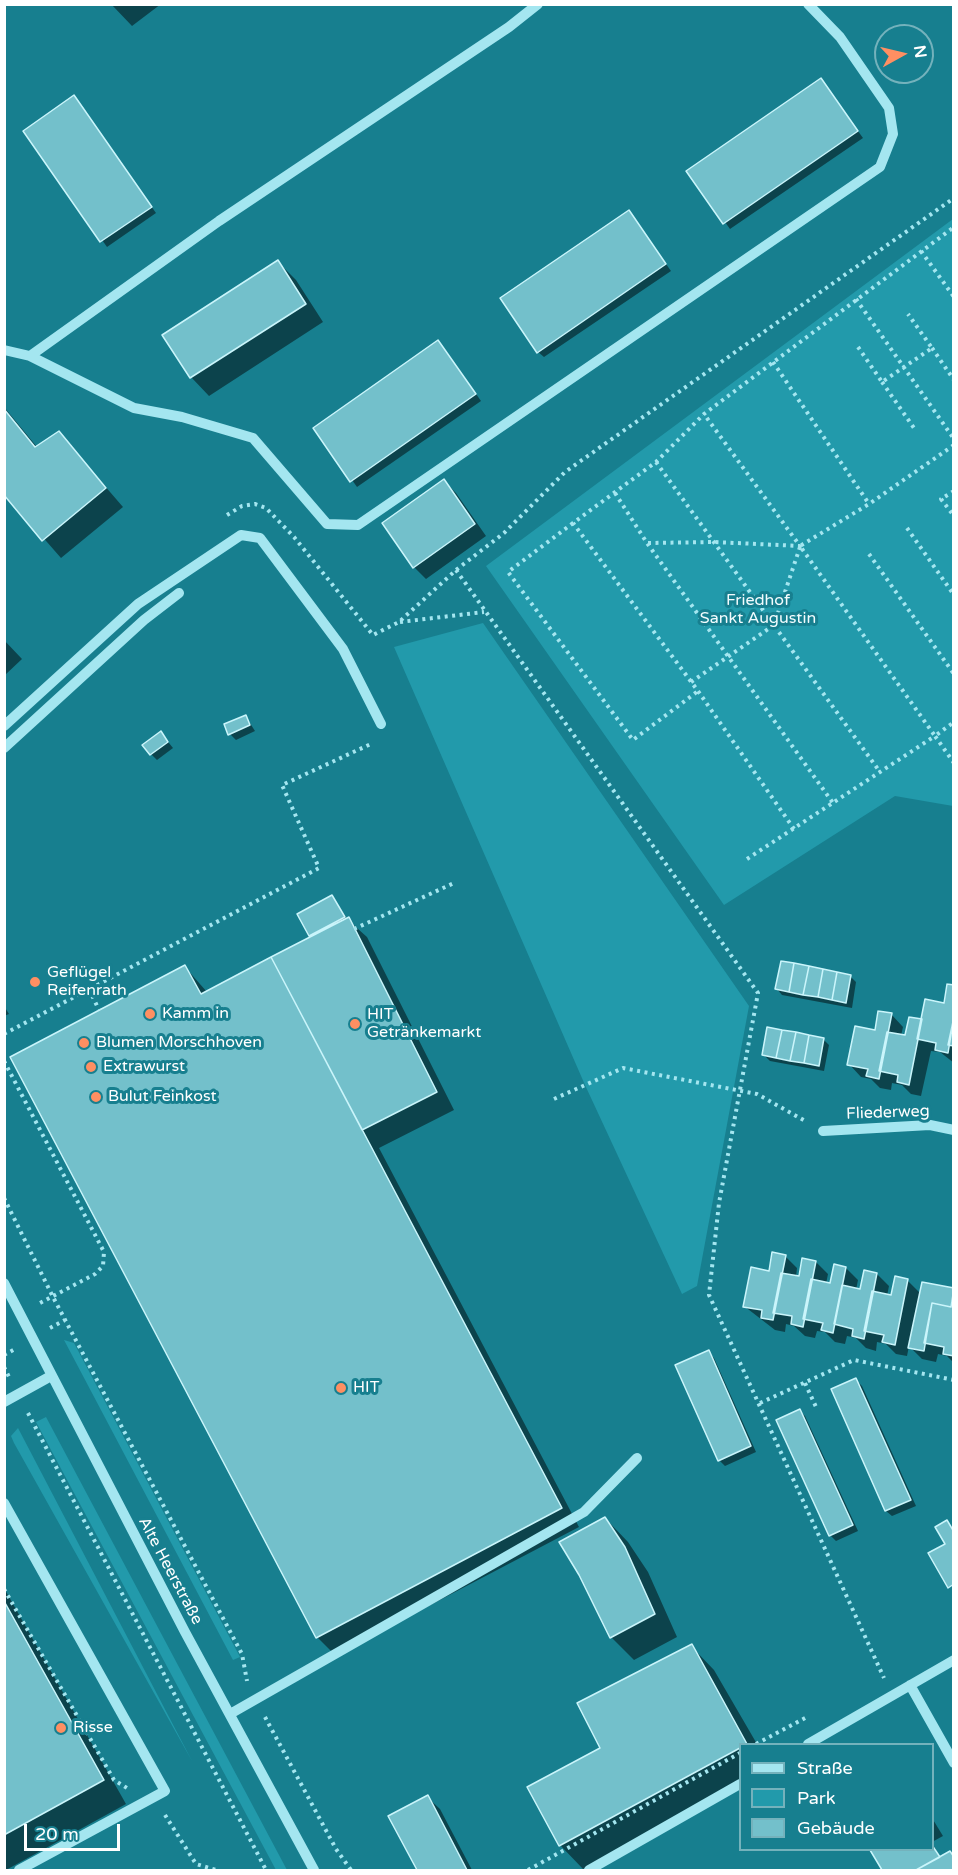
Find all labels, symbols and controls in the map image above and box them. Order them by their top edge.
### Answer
north arrow [874,24,934,84]
text: N [909,44,931,60]
park label: Friedhof Sankt Augustin [700,591,816,629]
place label: Geflügel Reifenrath [47,963,127,1001]
marker: Geflügel Reifenrath [28,975,42,989]
place label: Kamm in [162,1004,229,1024]
place label: HIT Getränkemarkt [367,1005,481,1043]
marker: Kamm in [143,1007,157,1021]
marker: HIT Getränkemarkt [348,1017,362,1031]
place label: Blumen Morschhoven [96,1033,262,1053]
marker: Blumen Morschhoven [77,1036,91,1050]
place label: Extrawurst [103,1057,185,1077]
marker: Extrawurst [84,1060,98,1074]
place label: Bulut Feinkost [108,1087,217,1107]
marker: Bulut Feinkost [89,1090,103,1104]
street label: Fliederweg [846,1102,930,1124]
place label: HIT [353,1378,379,1398]
marker: HIT [334,1381,348,1395]
street label: Alte Heerstraße [134,1514,206,1628]
place label: Risse [73,1718,113,1738]
marker: Risse [54,1721,68,1735]
legend [739,1743,934,1851]
text: Straße [797,1757,853,1779]
text: Park [797,1787,835,1809]
scale bar [27,1812,123,1850]
text: Gebäude [797,1817,875,1839]
text: 20 m [35,1823,79,1845]

